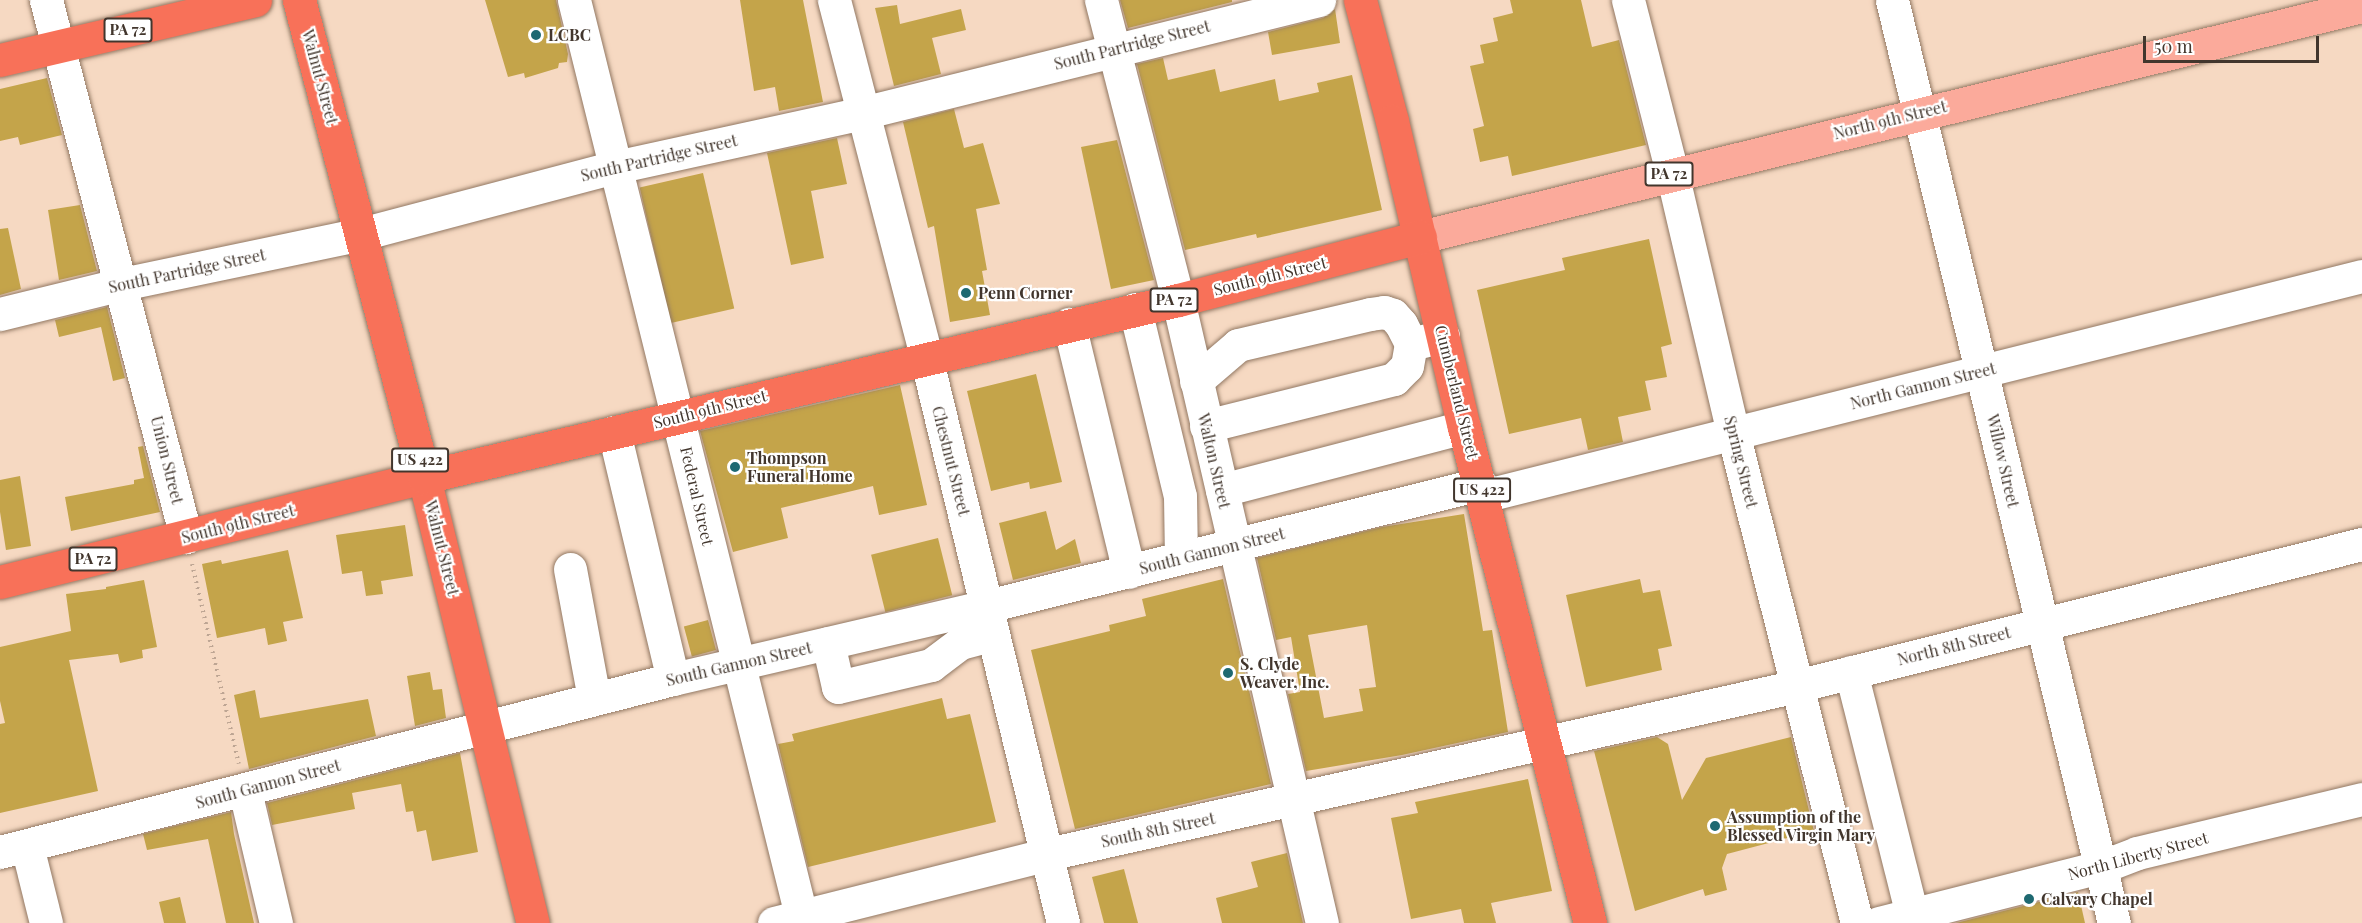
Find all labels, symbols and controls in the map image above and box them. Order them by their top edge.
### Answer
street label: South Partridge Street [1052,16,1212,74]
road number: PA 72 [102,18,154,42]
scale bar [2146,24,2322,62]
place label: LCBC [548,25,591,45]
street label: Walnut Street [298,27,342,127]
marker: LCBC [529,28,543,42]
text: 50 m [2154,34,2193,58]
street label: North 9th Street [1831,97,1949,143]
street label: South Partridge Street [579,131,739,185]
road number: PA 72 [1644,162,1694,186]
street label: South Partridge Street [107,245,267,297]
street label: South 9th Street [1211,253,1329,299]
place label: Penn Corner [978,283,1072,303]
marker: Penn Corner [959,286,973,300]
road number: PA 72 [1148,288,1200,312]
street label: Cumberland Street [1431,323,1483,461]
street label: North Gannon Street [1848,359,1998,413]
street label: South 9th Street [651,386,769,432]
street label: Chestnut Street [928,404,974,518]
street label: Walton Street [1194,412,1234,510]
street label: Willow Street [1983,412,2023,510]
street label: Union Street [147,414,187,506]
street label: Spring Street [1720,414,1762,510]
street label: Federal Street [676,445,718,547]
road number: US 422 [390,448,450,472]
place label: Thompson Funeral Home [747,448,853,486]
marker: Thompson Funeral Home [728,460,742,474]
road number: US 422 [1452,478,1512,502]
street label: Walnut Street [421,498,463,598]
street label: South 9th Street [179,501,297,547]
street label: South Gannon Street [1137,524,1287,578]
road number: PA 72 [68,547,118,571]
street label: North 8th Street [1895,623,2013,669]
street label: South Gannon Street [664,638,814,690]
place label: S. Clyde Weaver, Inc. [1240,654,1329,692]
marker: S. Clyde Weaver, Inc. [1221,666,1235,680]
street label: South Gannon Street [193,755,343,813]
place label: Assumption of the Blessed Virgin Mary [1727,807,1876,845]
street label: South 8th Street [1099,809,1217,851]
marker: Assumption of the Blessed Virgin Mary [1708,819,1722,833]
street label: North Liberty Street [2066,828,2210,884]
place label: Calvary Chapel [2041,889,2153,909]
marker: Calvary Chapel [2022,892,2036,906]

